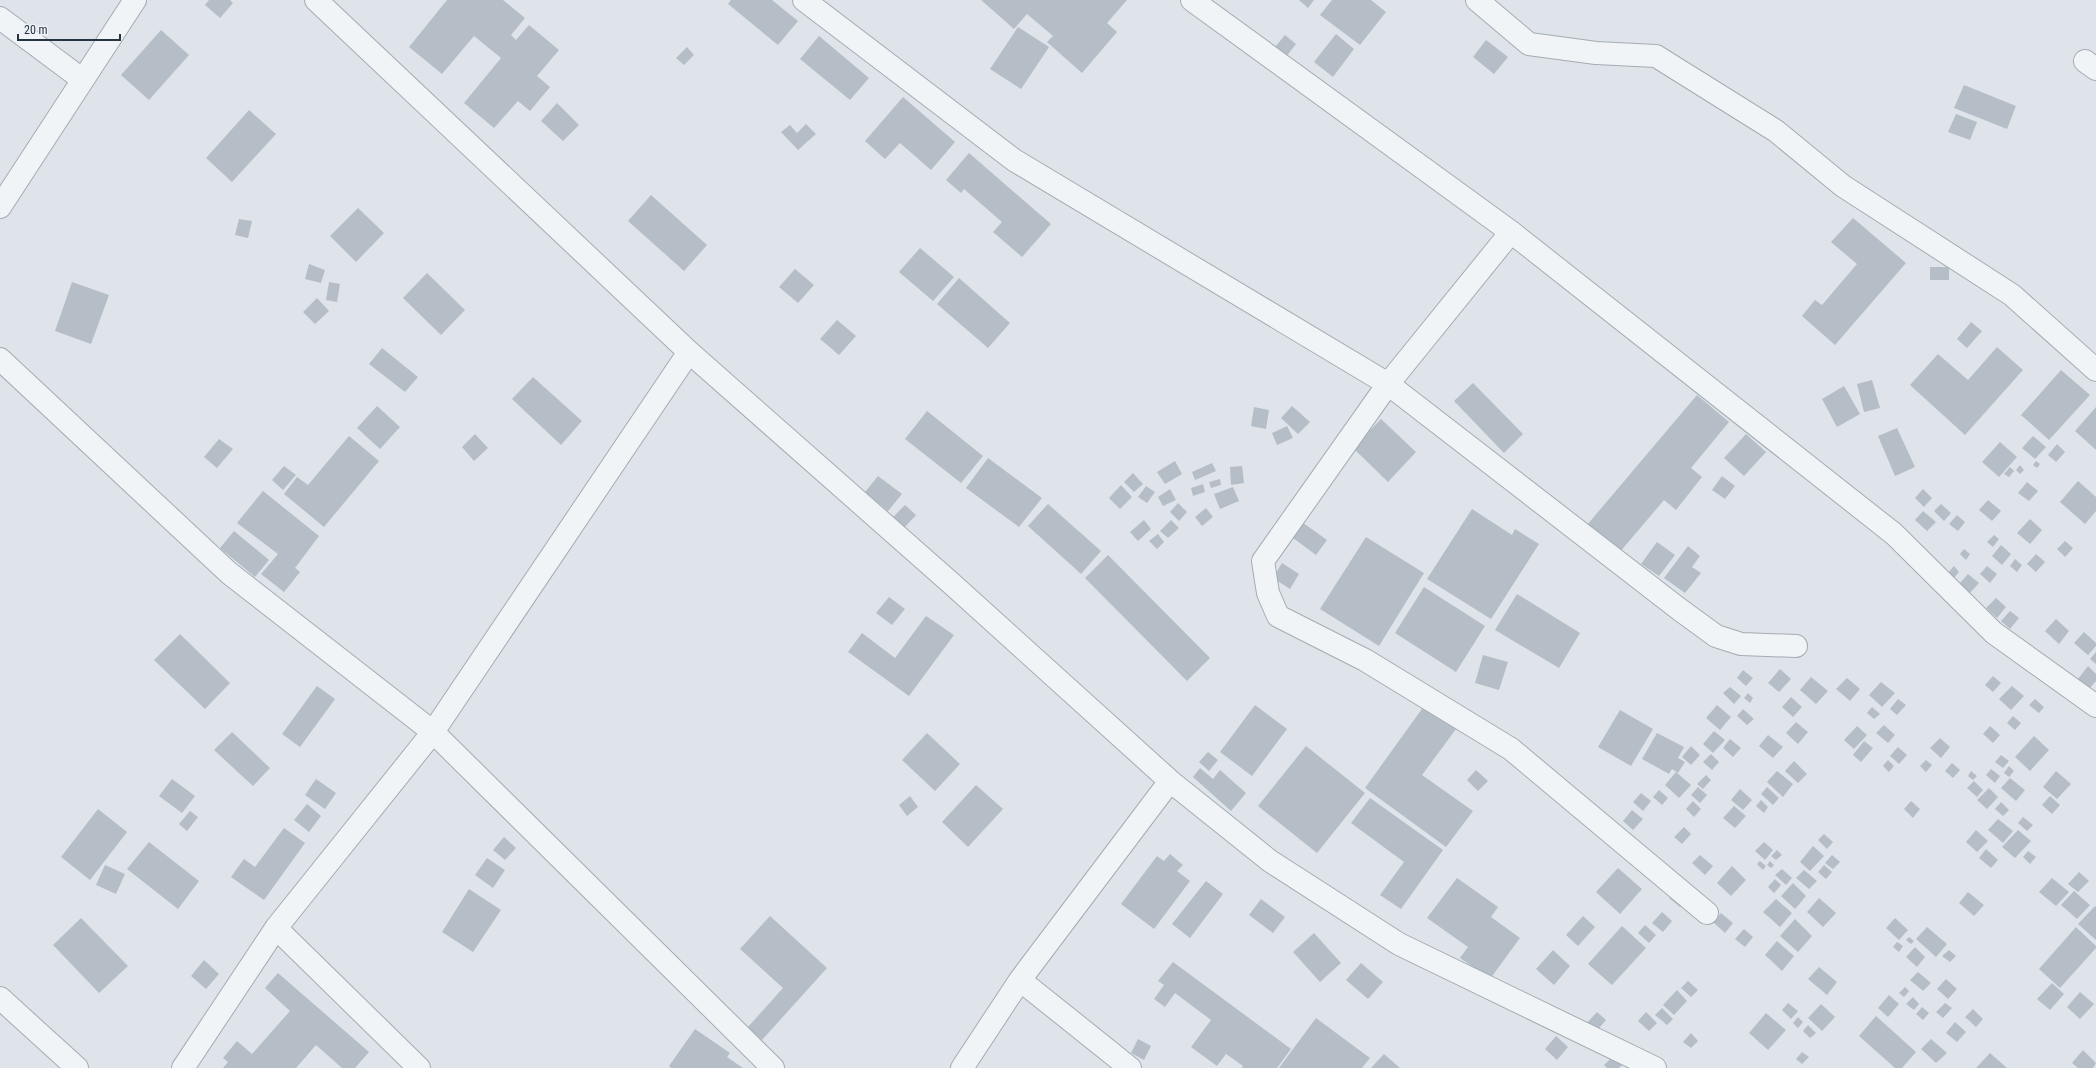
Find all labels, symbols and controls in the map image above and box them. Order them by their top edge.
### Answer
scale bar [18,16,120,42]
text: 20 m [24,23,48,37]

